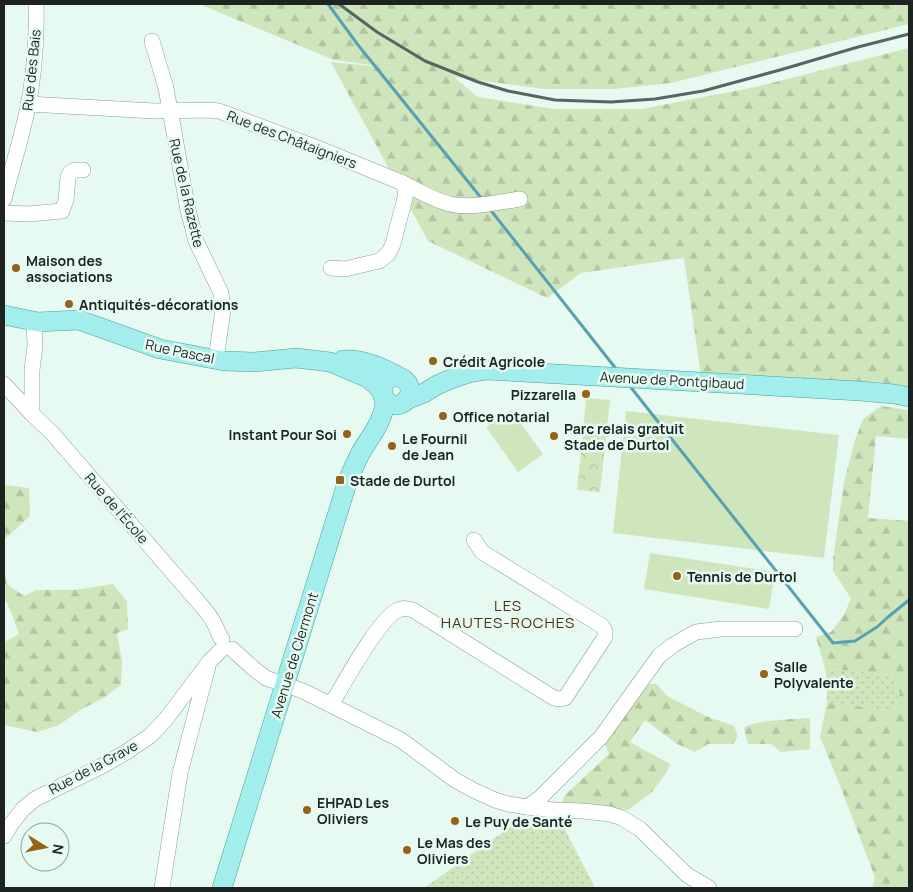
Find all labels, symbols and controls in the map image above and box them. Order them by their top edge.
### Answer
street label: Rue des Bais [17,28,45,112]
street label: Rue des Châtaigniers [224,105,360,173]
street label: Rue de la Razette [165,137,209,249]
place label: Maison des associations [26,251,113,286]
marker: Maison des associations [10,262,22,274]
place label: Antiquités-décorations [79,295,239,314]
marker: Antiquités-décorations [63,298,75,310]
street label: Rue Pascal [144,334,216,368]
place label: Crédit Agricole [443,352,545,371]
marker: Crédit Agricole [427,355,439,367]
street label: Avenue de Pontgibaud [599,367,745,393]
place label: Pizzarella [511,385,576,404]
marker: Pizzarella [580,388,592,400]
place label: Office notarial [453,407,550,426]
marker: Office notarial [437,410,449,422]
place label: Parc relais gratuit Stade de Durtol [564,419,684,454]
place label: Instant Pour Soi [229,425,337,444]
marker: Instant Pour Soi [341,428,353,440]
place label: Le Fournil de Jean [402,429,467,464]
marker: Parc relais gratuit Stade de Durtol [548,430,560,442]
marker: Le Fournil de Jean [386,440,398,452]
street label: Rue de l'École [81,468,153,548]
place label: Stade de Durtol [350,471,455,490]
marker: Stade de Durtol [334,474,346,486]
place label: Tennis de Durtol [687,567,797,586]
marker: Tennis de Durtol [671,570,683,582]
street label: Avenue de Clermont [266,589,322,720]
district label: LES HAUTES-ROCHES [441,595,575,633]
place label: Salle Polyvalente [774,657,854,692]
marker: Salle Polyvalente [758,668,770,680]
street label: Rue de la Grave [45,736,141,798]
place label: EHPAD Les Oliviers [317,793,389,828]
marker: EHPAD Les Oliviers [301,804,313,816]
place label: Le Puy de Santé [465,812,572,831]
marker: Le Puy de Santé [449,815,461,827]
north arrow [20,822,70,872]
place label: Le Mas des Oliviers [417,833,491,868]
text: N [48,843,69,856]
marker: Le Mas des Oliviers [401,844,413,856]

